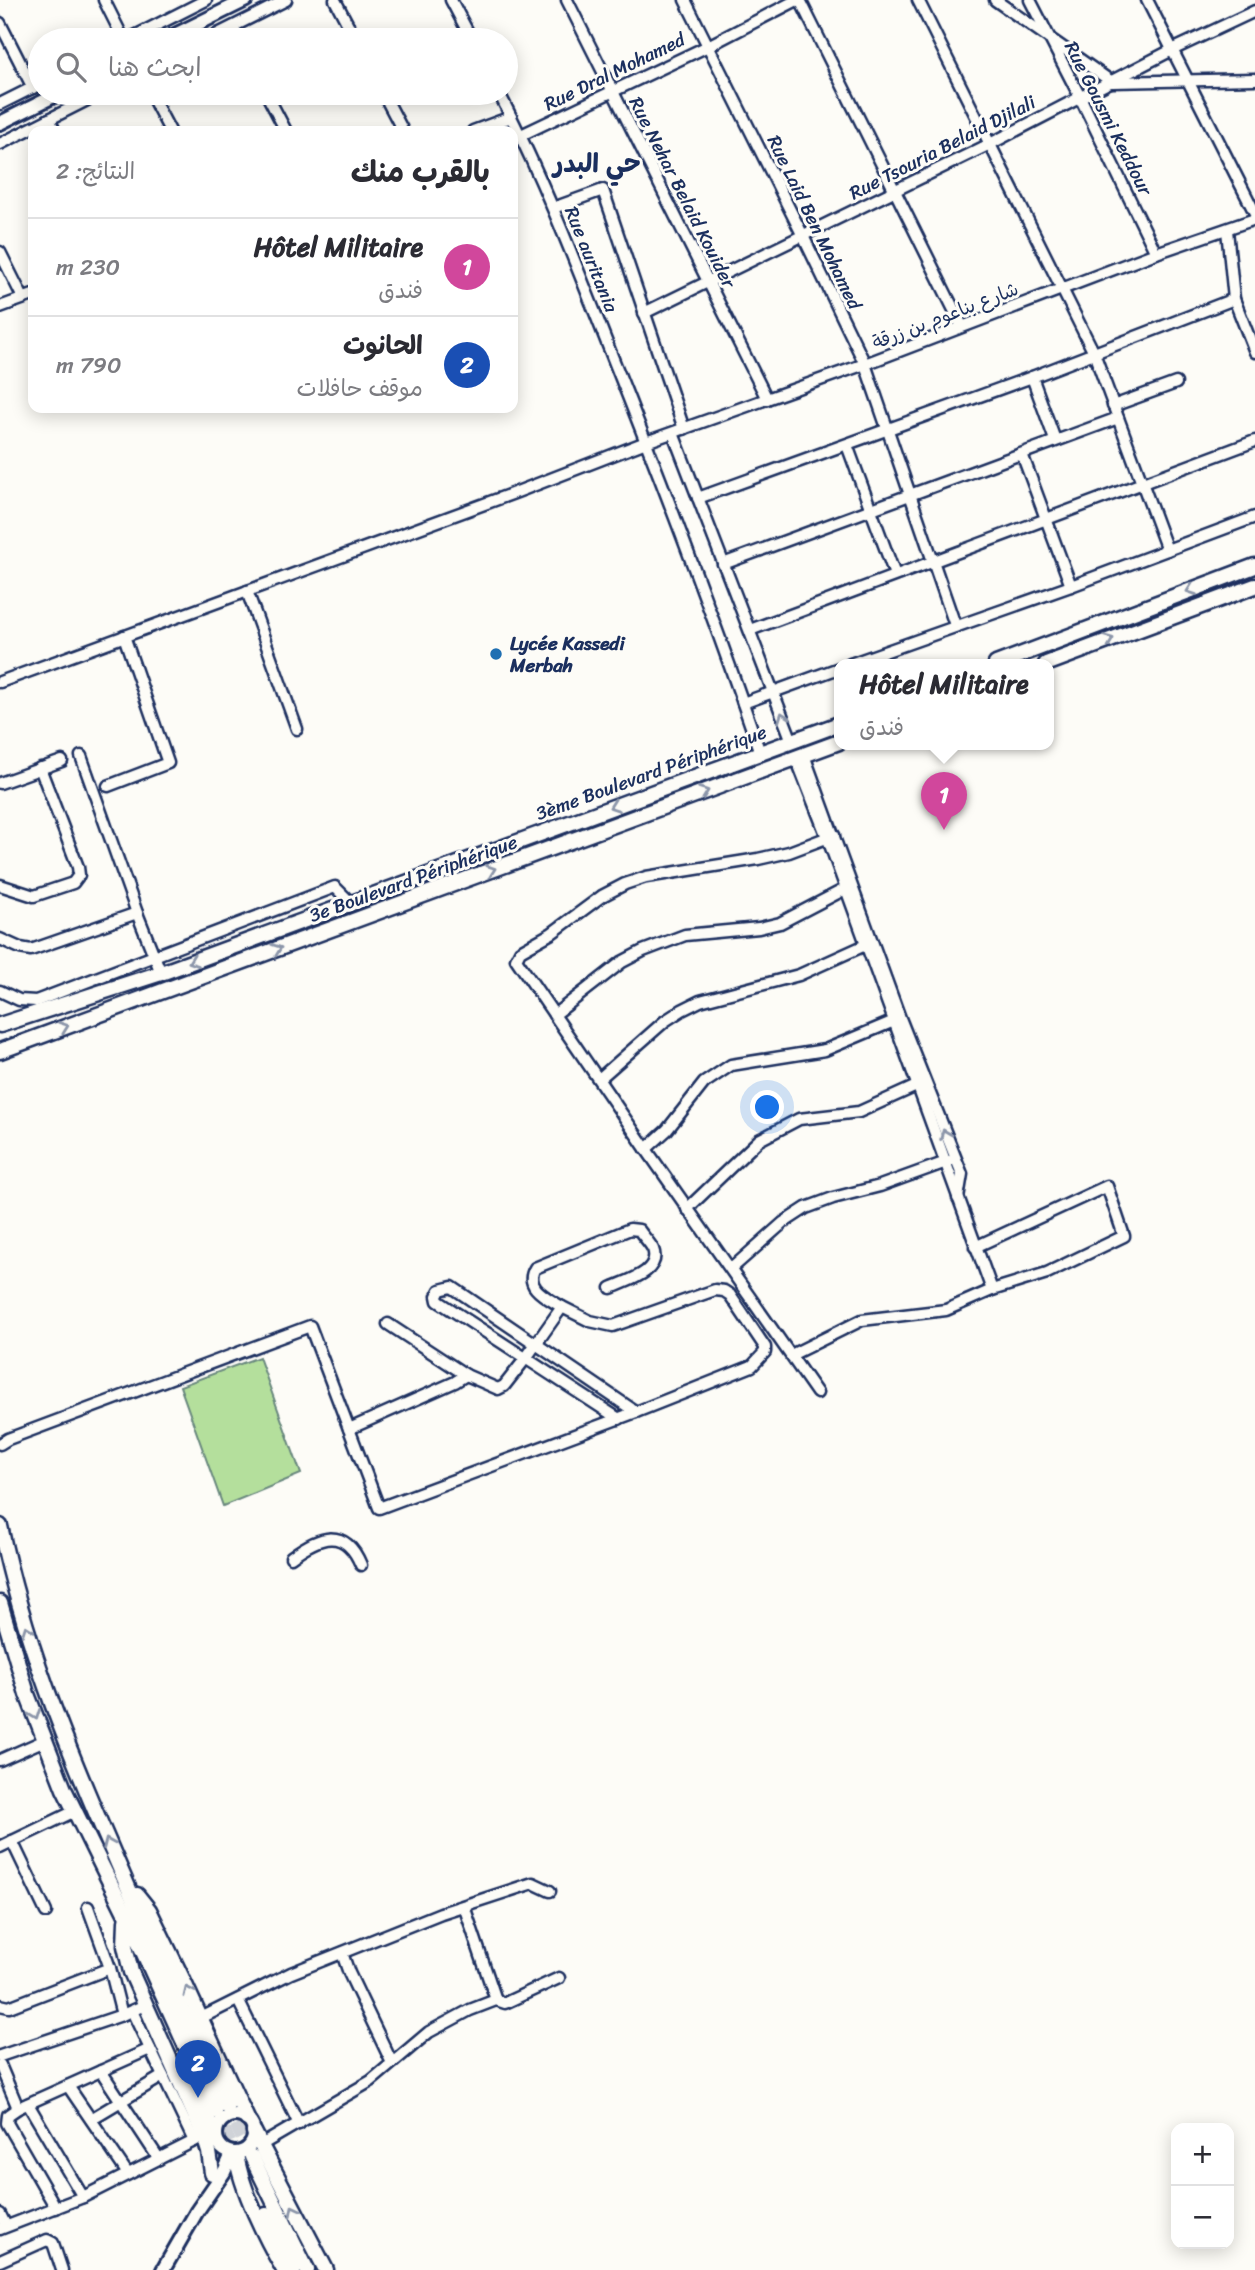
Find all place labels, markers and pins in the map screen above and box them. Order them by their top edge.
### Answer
place label: Lycée Kassedi Merbah [509,627,626,682]
marker: Lycée Kassedi Merbah [488,646,504,662]
pin: 1 [921,772,967,830]
pin: 2 [175,2040,221,2098]

